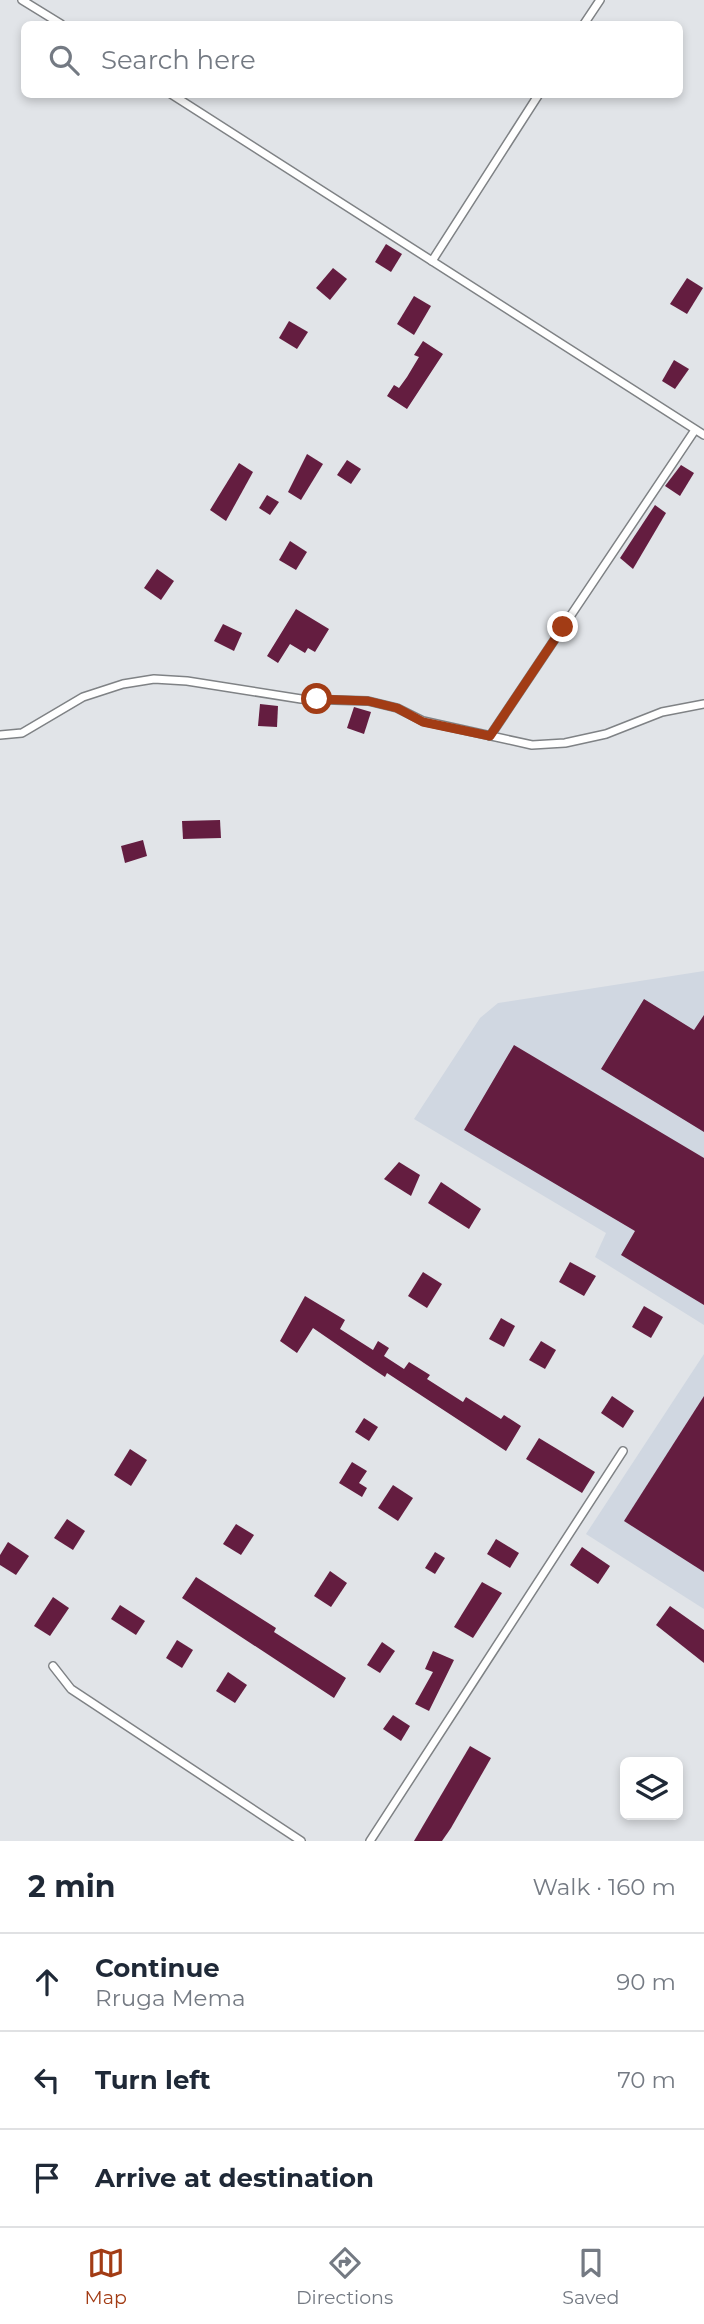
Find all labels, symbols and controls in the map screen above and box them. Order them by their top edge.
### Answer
search box [21,21,683,98]
icon: search [45,41,83,79]
text: Search here [101,44,256,76]
route end [547,611,578,642]
route start [301,683,332,714]
map controls [620,1757,683,1820]
button: layers [620,1757,683,1820]
text: 2 min [28,1868,115,1905]
text: Walk · 160 m [532,1873,676,1901]
text: Continue [95,1952,220,1984]
icon: ahead [28,1963,66,2001]
text: 90 m [616,1968,676,1996]
text: Rruga Mema [95,1984,246,2012]
icon: left [28,2061,66,2099]
text: Turn left [95,2064,211,2096]
text: 70 m [617,2066,676,2094]
icon: arrive [28,2159,66,2197]
text: Arrive at destination [95,2162,374,2194]
tab: Map [85,2244,127,2309]
tab: Directions [296,2244,393,2309]
tab: Saved [562,2244,619,2309]

